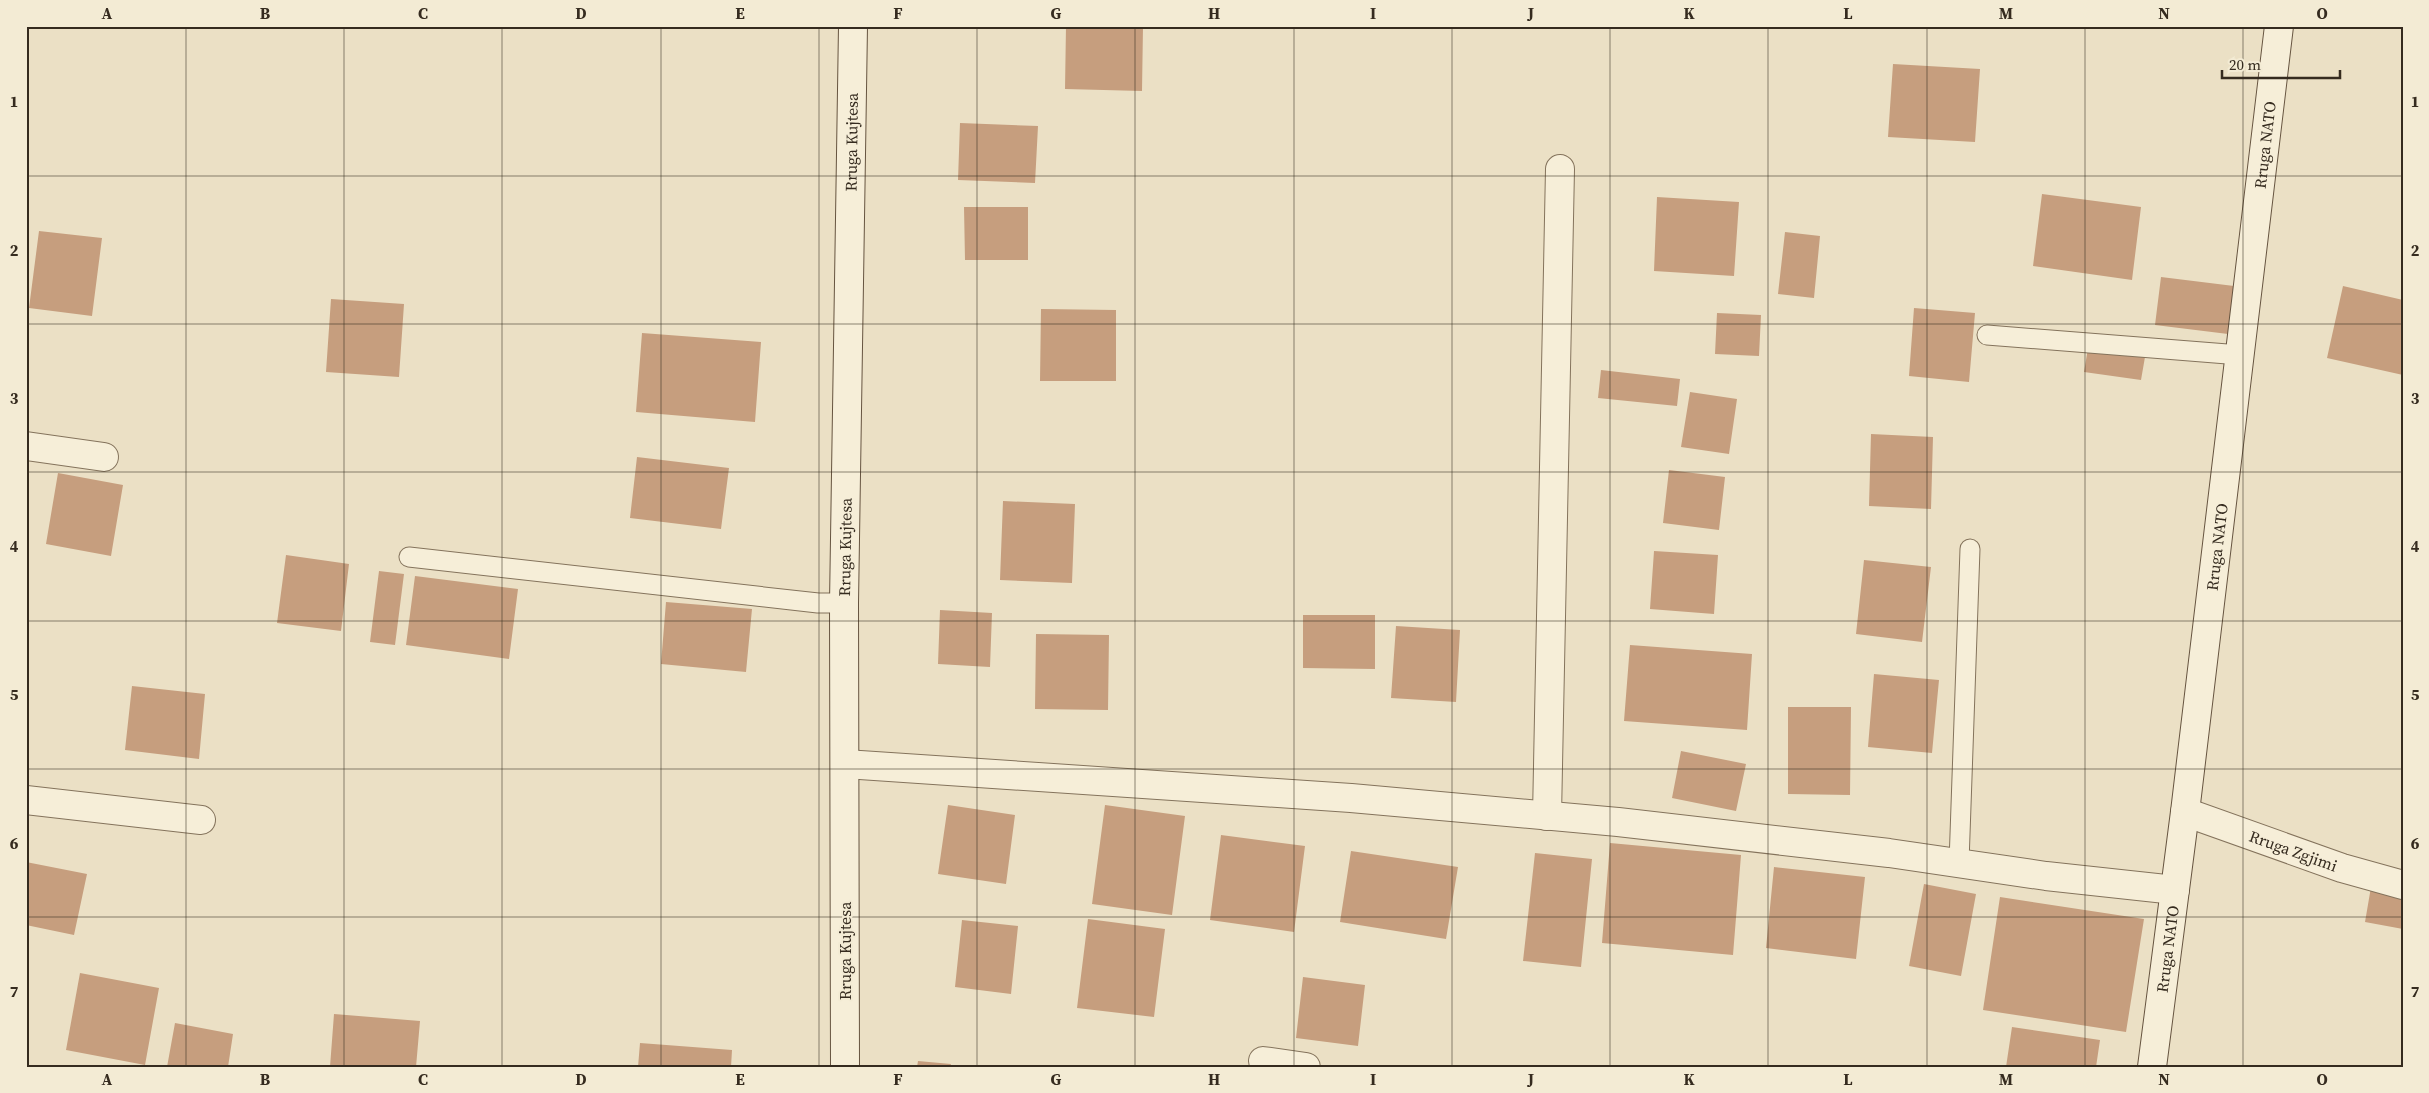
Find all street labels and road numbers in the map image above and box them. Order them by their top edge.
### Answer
street label: Rruga Kujtesa [839,92,863,192]
street label: Rruga NATO [2249,100,2281,190]
street label: Rruga Kujtesa [833,497,857,597]
street label: Rruga NATO [2201,502,2233,592]
street label: Rruga Zgjimi [2246,825,2341,877]
street label: Rruga Kujtesa [834,901,856,1000]
street label: Rruga NATO [2151,904,2184,994]

